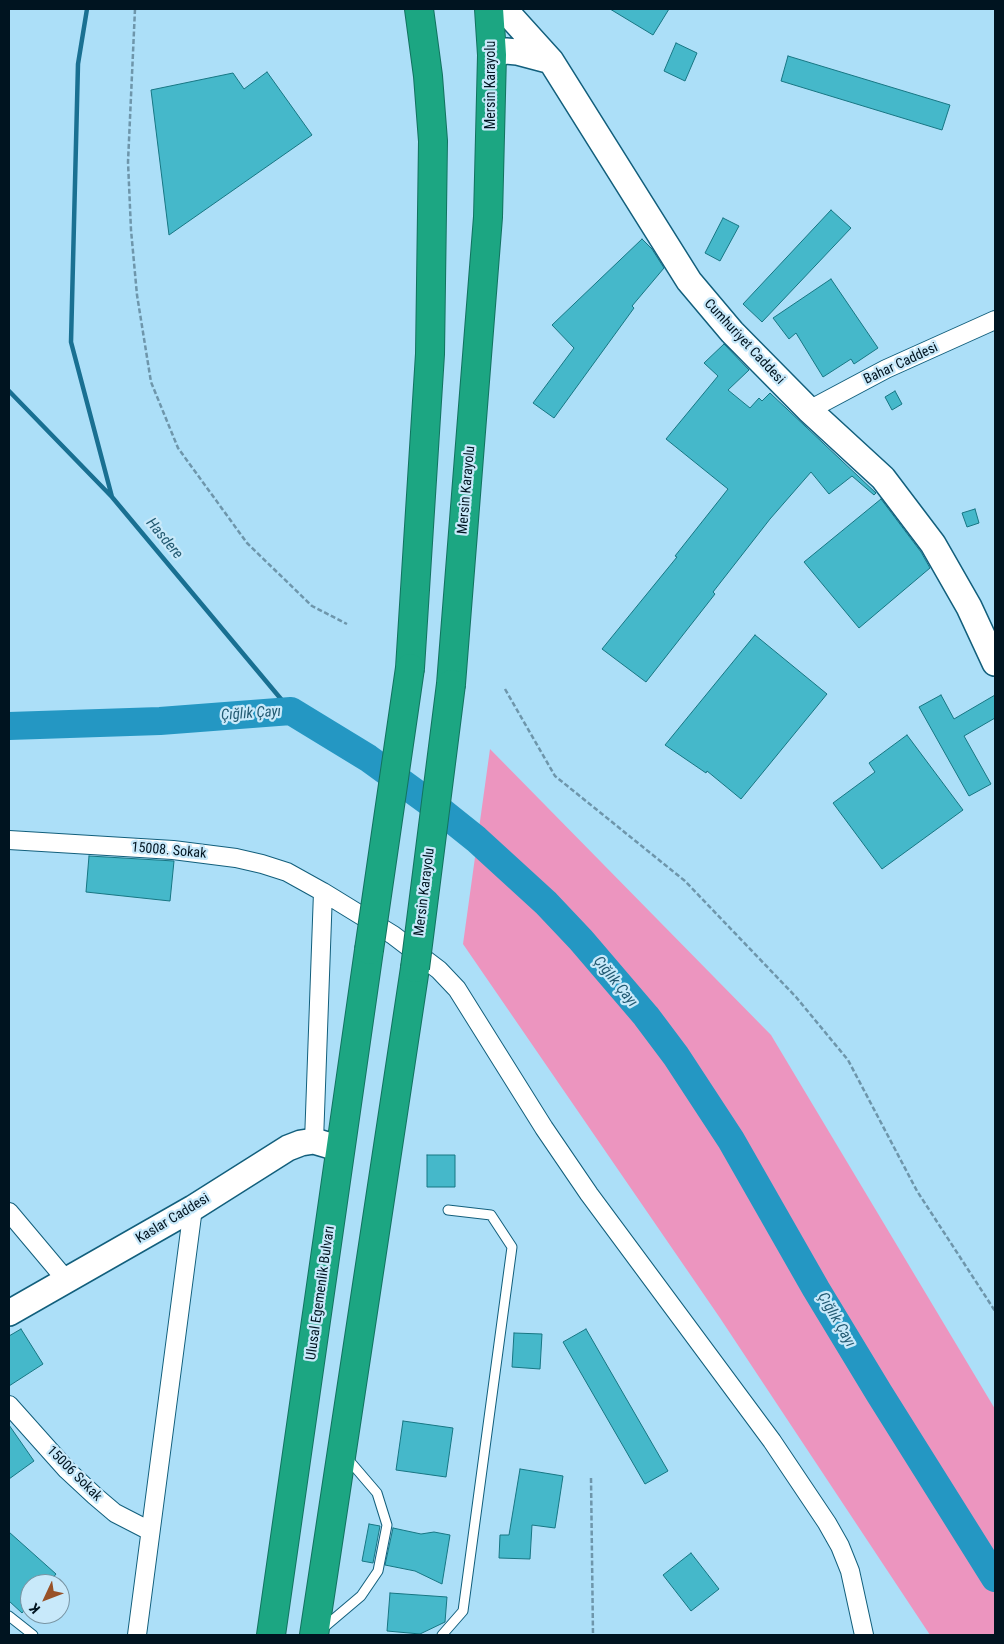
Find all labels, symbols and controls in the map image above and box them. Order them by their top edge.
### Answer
street label: Mersin Karayolu [483,41,499,129]
street label: Cumhuriyet Caddesi [700,296,788,388]
street label: Bahar Caddesi [861,339,941,389]
street label: Mersin Karayolu [455,445,479,535]
water label: Hasdere [142,515,186,563]
water label: Çığlık Çayı [220,703,282,725]
street label: 15008. Sokak [131,839,207,863]
street label: Mersin Karayolu [411,847,439,937]
water label: Çığlık Çayı [589,953,641,1011]
street label: Kaslar Caddesi [133,1190,213,1248]
street label: Ulusal Egemenlik Bulvarı [303,1225,339,1361]
water label: Çığlık Çayı [813,1289,859,1351]
street label: 15006 Sokak [43,1443,105,1505]
north arrow [20,1574,70,1624]
text: K [26,1600,43,1617]

